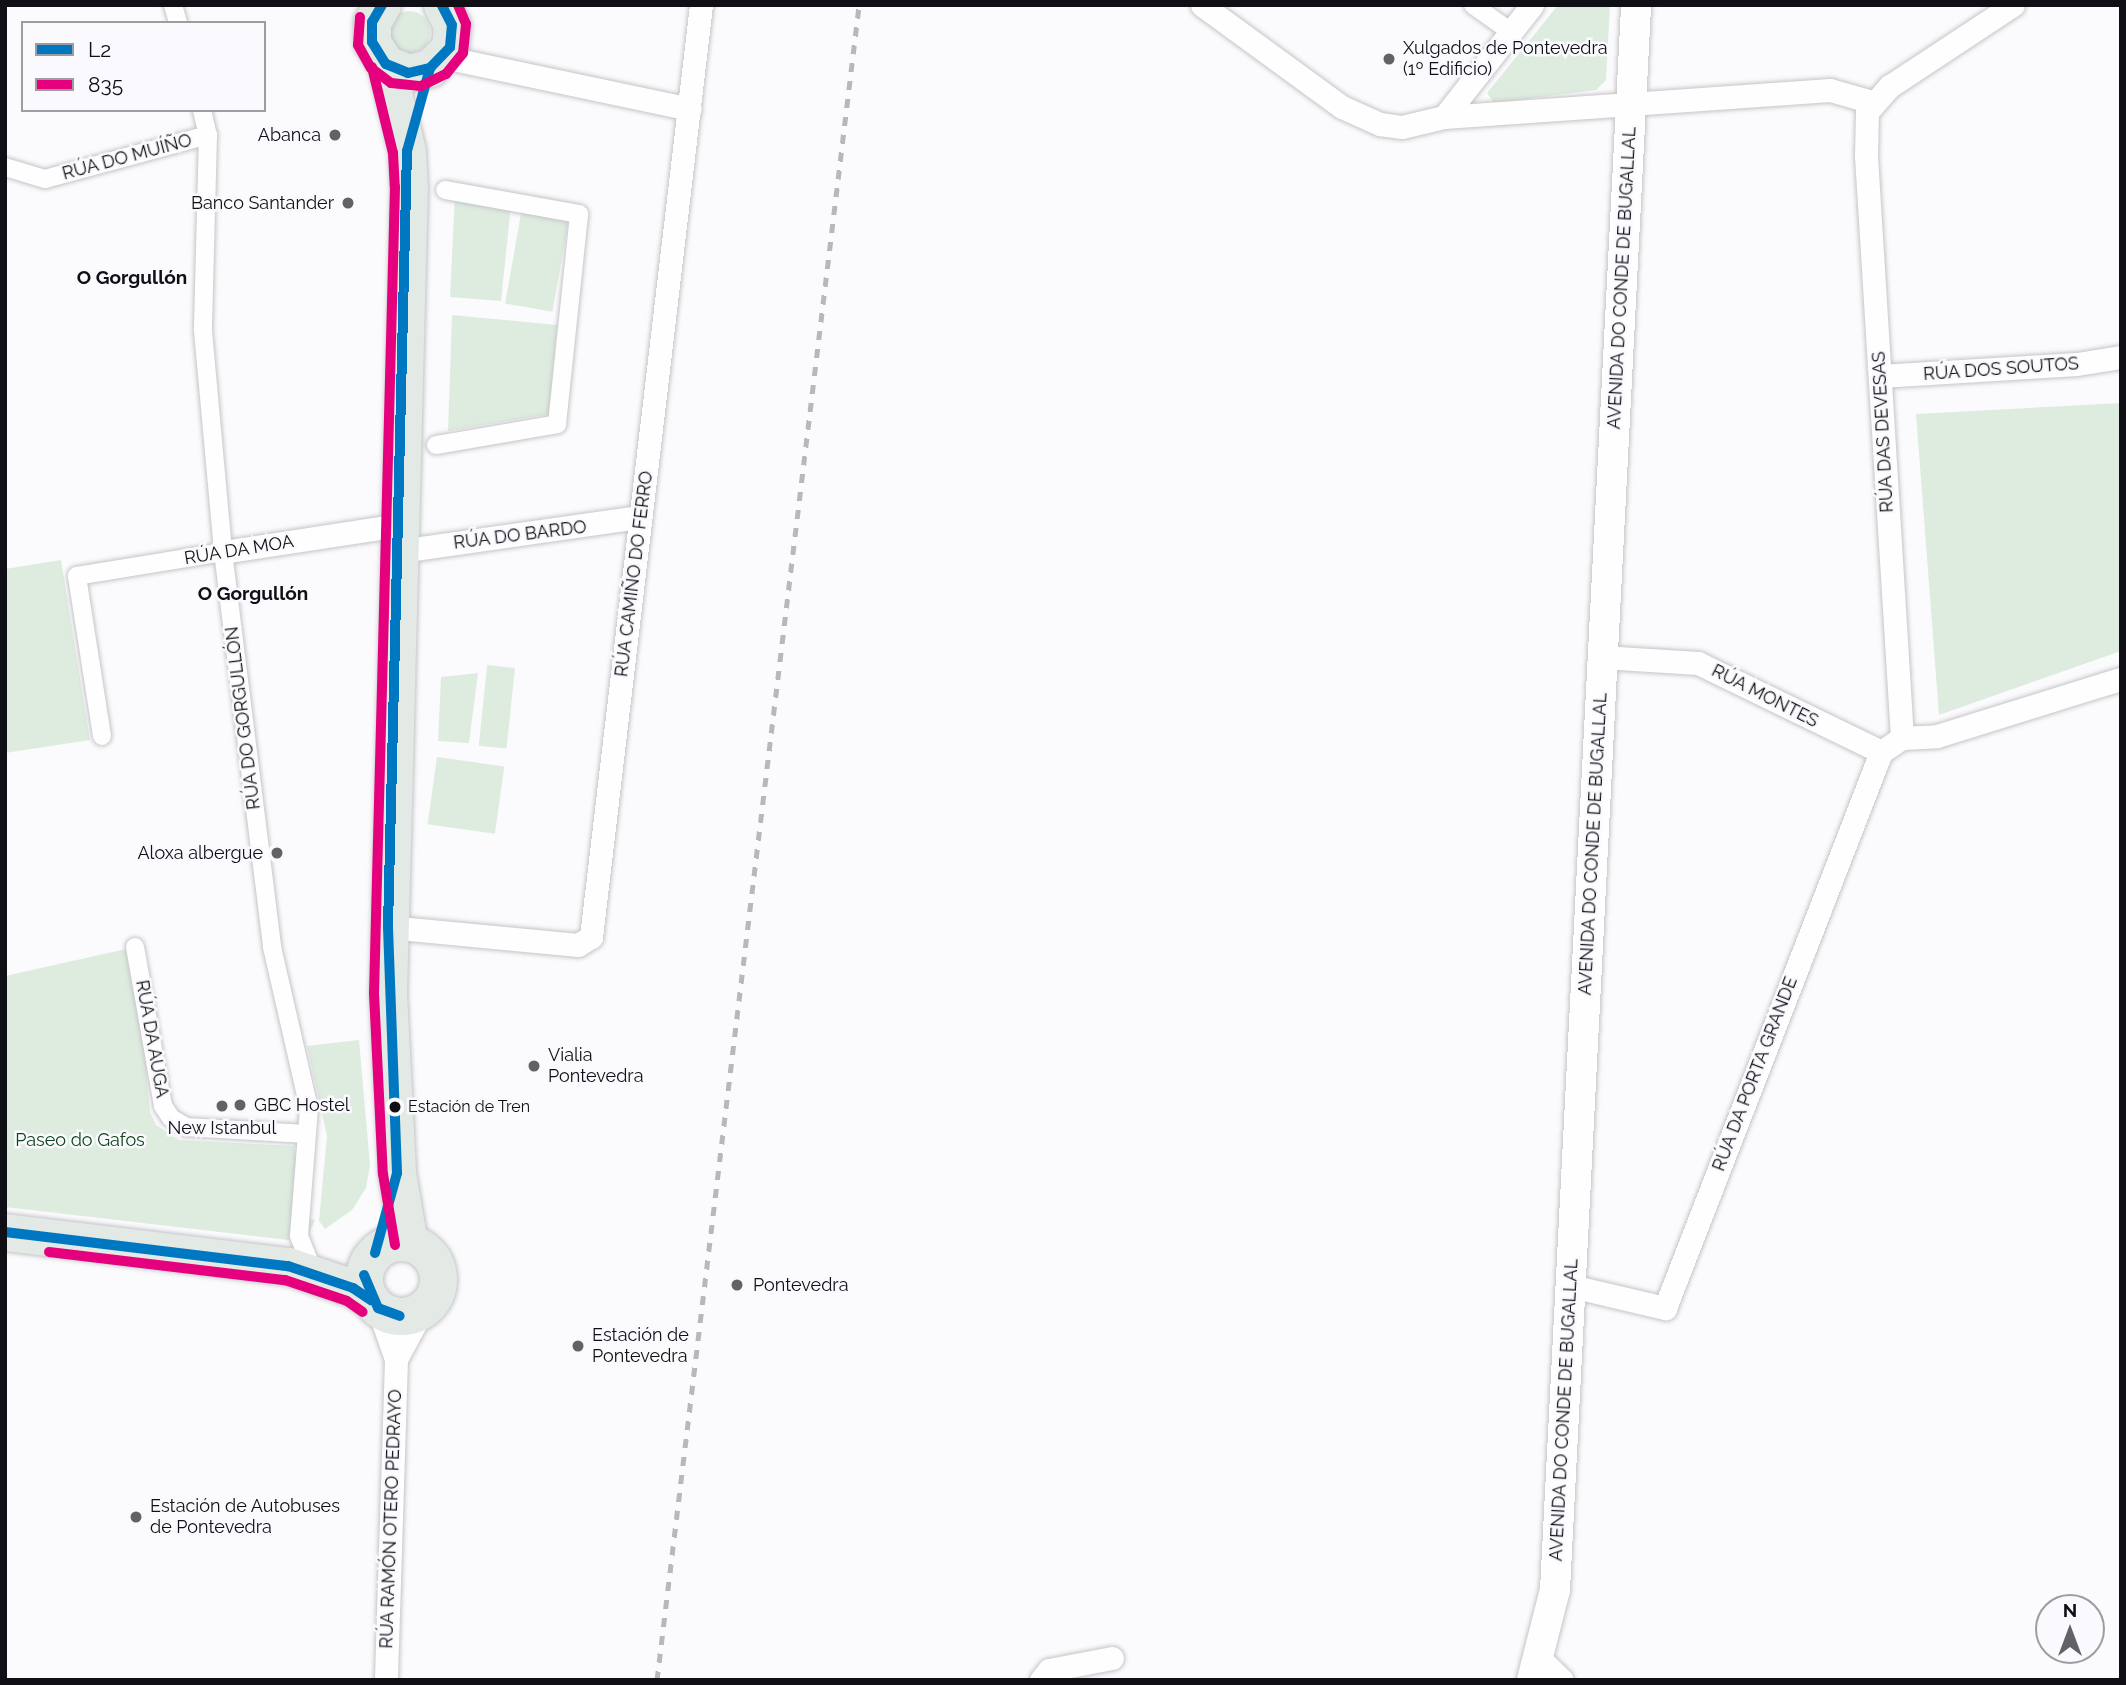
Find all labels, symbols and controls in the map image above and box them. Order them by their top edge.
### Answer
legend [21,21,266,112]
text: L2 [88,37,111,62]
place label: Xulgados de Pontevedra (1º Edificio) [1403,38,1608,80]
marker: Xulgados de Pontevedra (1º Edificio) [1381,51,1397,67]
text: 835 [88,72,123,97]
place label: Abanca [258,124,321,146]
street label: AVENIDA DO CONDE DE BUGALLAL [1603,126,1641,430]
marker: Abanca [327,127,343,143]
street label: RÚA DO MUÍÑO [60,129,194,185]
place label: Banco Santander [191,192,334,214]
marker: Banco Santander [340,195,356,211]
district label: O Gorgullón [77,267,187,289]
street label: RÚA DAS DEVESAS [1868,351,1898,513]
street label: RÚA DOS SOUTOS [1922,353,2080,385]
street label: RÚA CAMIÑO DO FERRO [611,470,657,678]
street label: RÚA DO BARDO [452,516,588,554]
street label: RÚA DA MOA [182,531,296,569]
district label: O Gorgullón [198,583,308,605]
street label: RÚA DO GORGULLÓN [221,625,265,811]
street label: RÚA MONTES [1708,660,1822,732]
street label: AVENIDA DO CONDE DE BUGALLAL [1574,692,1612,996]
place label: Aloxa albergue [137,842,263,864]
marker: Aloxa albergue [269,845,285,861]
street label: RÚA DA PORTA GRANDE [1708,973,1802,1175]
street label: RÚA DA AUGA [131,978,173,1100]
place label: Vialia Pontevedra [548,1045,643,1088]
marker: Vialia Pontevedra [526,1058,542,1074]
place label: GBC Hostel [254,1094,350,1116]
marker: GBC Hostel [232,1097,248,1113]
place label: Estación de Tren [408,1097,531,1117]
marker: New Istanbul [214,1098,230,1114]
marker: Estación de Tren [388,1100,402,1114]
place label: New Istanbul [167,1117,277,1139]
park label: Paseo do Gafos [15,1129,145,1151]
street label: AVENIDA DO CONDE DE BUGALLAL [1545,1258,1583,1562]
place label: Pontevedra [753,1274,848,1296]
marker: Pontevedra [727,1275,747,1295]
place label: Estación de Pontevedra [592,1325,689,1368]
marker: Estación de Pontevedra [570,1338,586,1354]
street label: RÚA RAMÓN OTERO PEDRAYO [376,1389,406,1649]
place label: Estación de Autobuses de Pontevedra [150,1496,340,1538]
marker: Estación de Autobuses de Pontevedra [128,1509,144,1525]
north arrow [2035,1594,2105,1664]
text: N [2063,1599,2077,1621]

